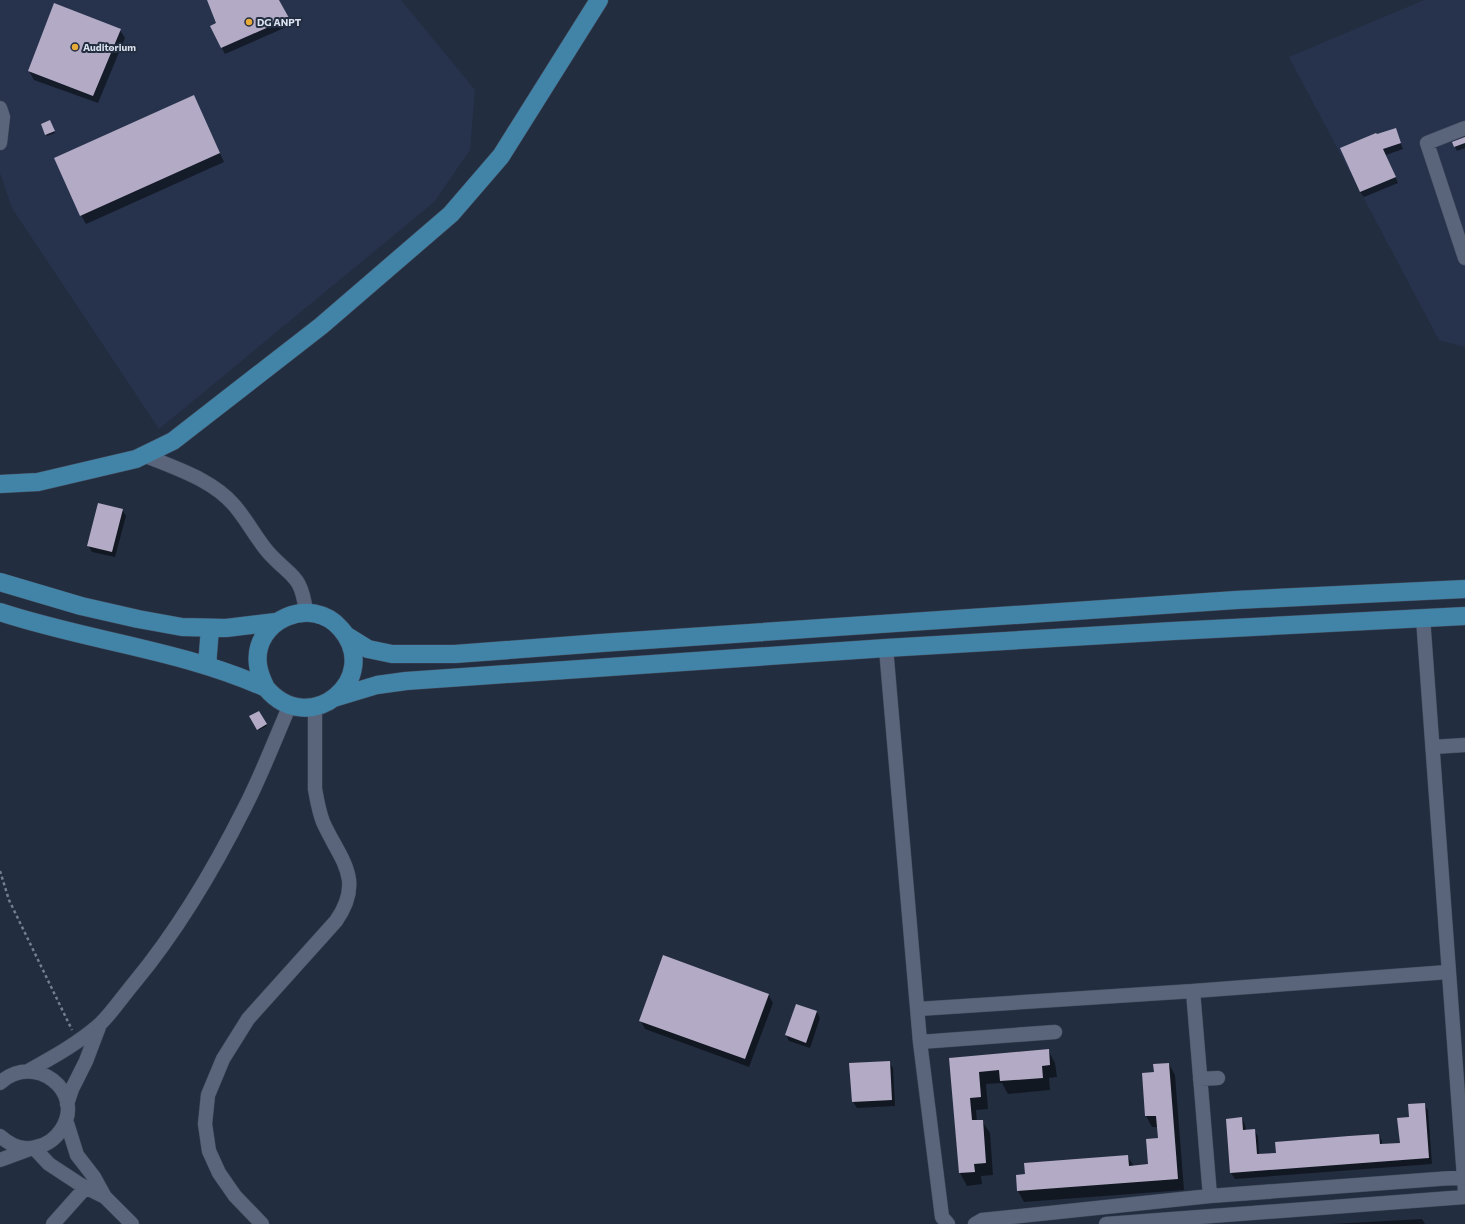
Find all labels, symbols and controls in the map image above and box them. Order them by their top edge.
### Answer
place label: DG ANPT [257,16,302,28]
marker: DG ANPT [244,17,254,27]
place label: Auditorium [83,41,136,53]
marker: Auditorium [70,42,80,52]

